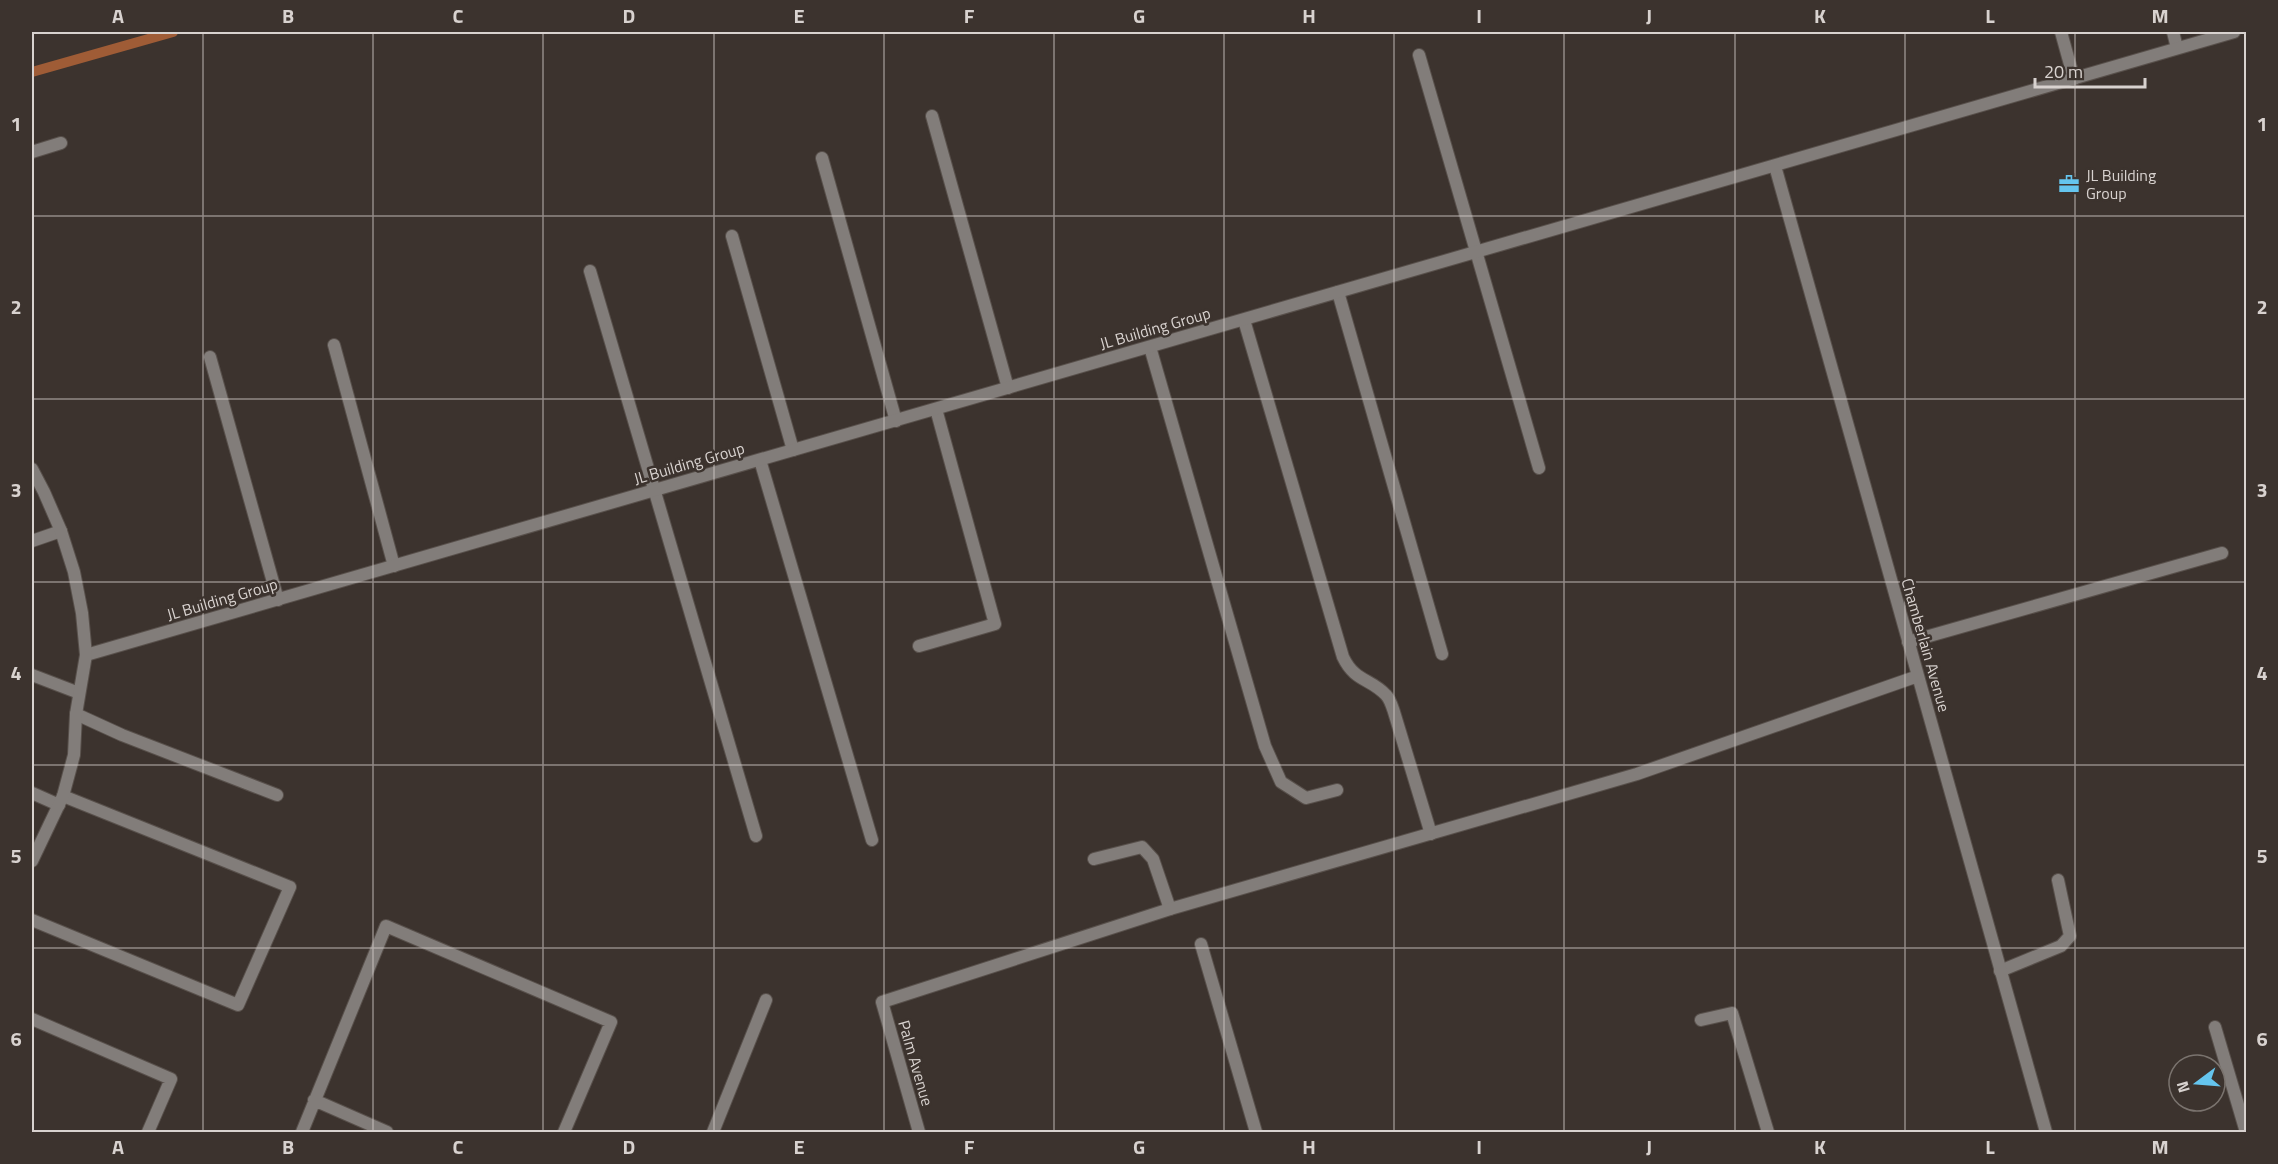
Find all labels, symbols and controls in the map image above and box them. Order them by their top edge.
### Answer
text: A [112,0,124,31]
text: B [282,0,294,31]
text: C [453,0,464,31]
text: D [623,0,635,31]
text: E [793,0,805,31]
text: F [964,0,975,31]
text: G [1133,0,1145,31]
text: H [1302,0,1316,31]
text: I [1476,0,1482,31]
text: J [1646,0,1652,31]
text: K [1814,0,1826,31]
text: L [1985,0,1995,31]
text: M [2151,0,2169,31]
scale bar [2035,51,2144,89]
text: 20 m [2044,58,2083,85]
text: 1 [10,108,22,139]
text: 1 [2256,108,2268,139]
place label: JL Building Group [2086,163,2156,205]
office icon: JL Building Group [2057,172,2081,196]
text: 2 [10,291,22,322]
text: 2 [2256,291,2268,322]
street label: JL Building Group [1097,301,1213,355]
street label: JL Building Group [631,436,747,490]
text: 3 [10,474,22,505]
text: 3 [2256,474,2268,505]
street label: JL Building Group [164,572,280,626]
street label: Chamberlain Avenue [1895,575,1957,715]
text: 4 [10,657,22,688]
text: 4 [2256,657,2268,688]
text: 5 [10,840,22,871]
text: 5 [2256,840,2268,871]
street label: Palm Avenue [892,1017,940,1109]
text: 6 [10,1023,22,1054]
text: 6 [2256,1023,2268,1054]
north arrow [2167,1053,2227,1113]
text: N [2170,1078,2196,1096]
text: A [112,1131,124,1162]
text: B [282,1131,294,1162]
text: C [453,1131,464,1162]
text: D [623,1131,635,1162]
text: E [793,1131,805,1162]
text: F [964,1131,975,1162]
text: G [1133,1131,1145,1162]
text: H [1302,1131,1316,1162]
text: I [1476,1131,1482,1162]
text: J [1646,1131,1652,1162]
text: K [1814,1131,1826,1162]
text: L [1985,1131,1995,1162]
text: M [2151,1131,2169,1162]

